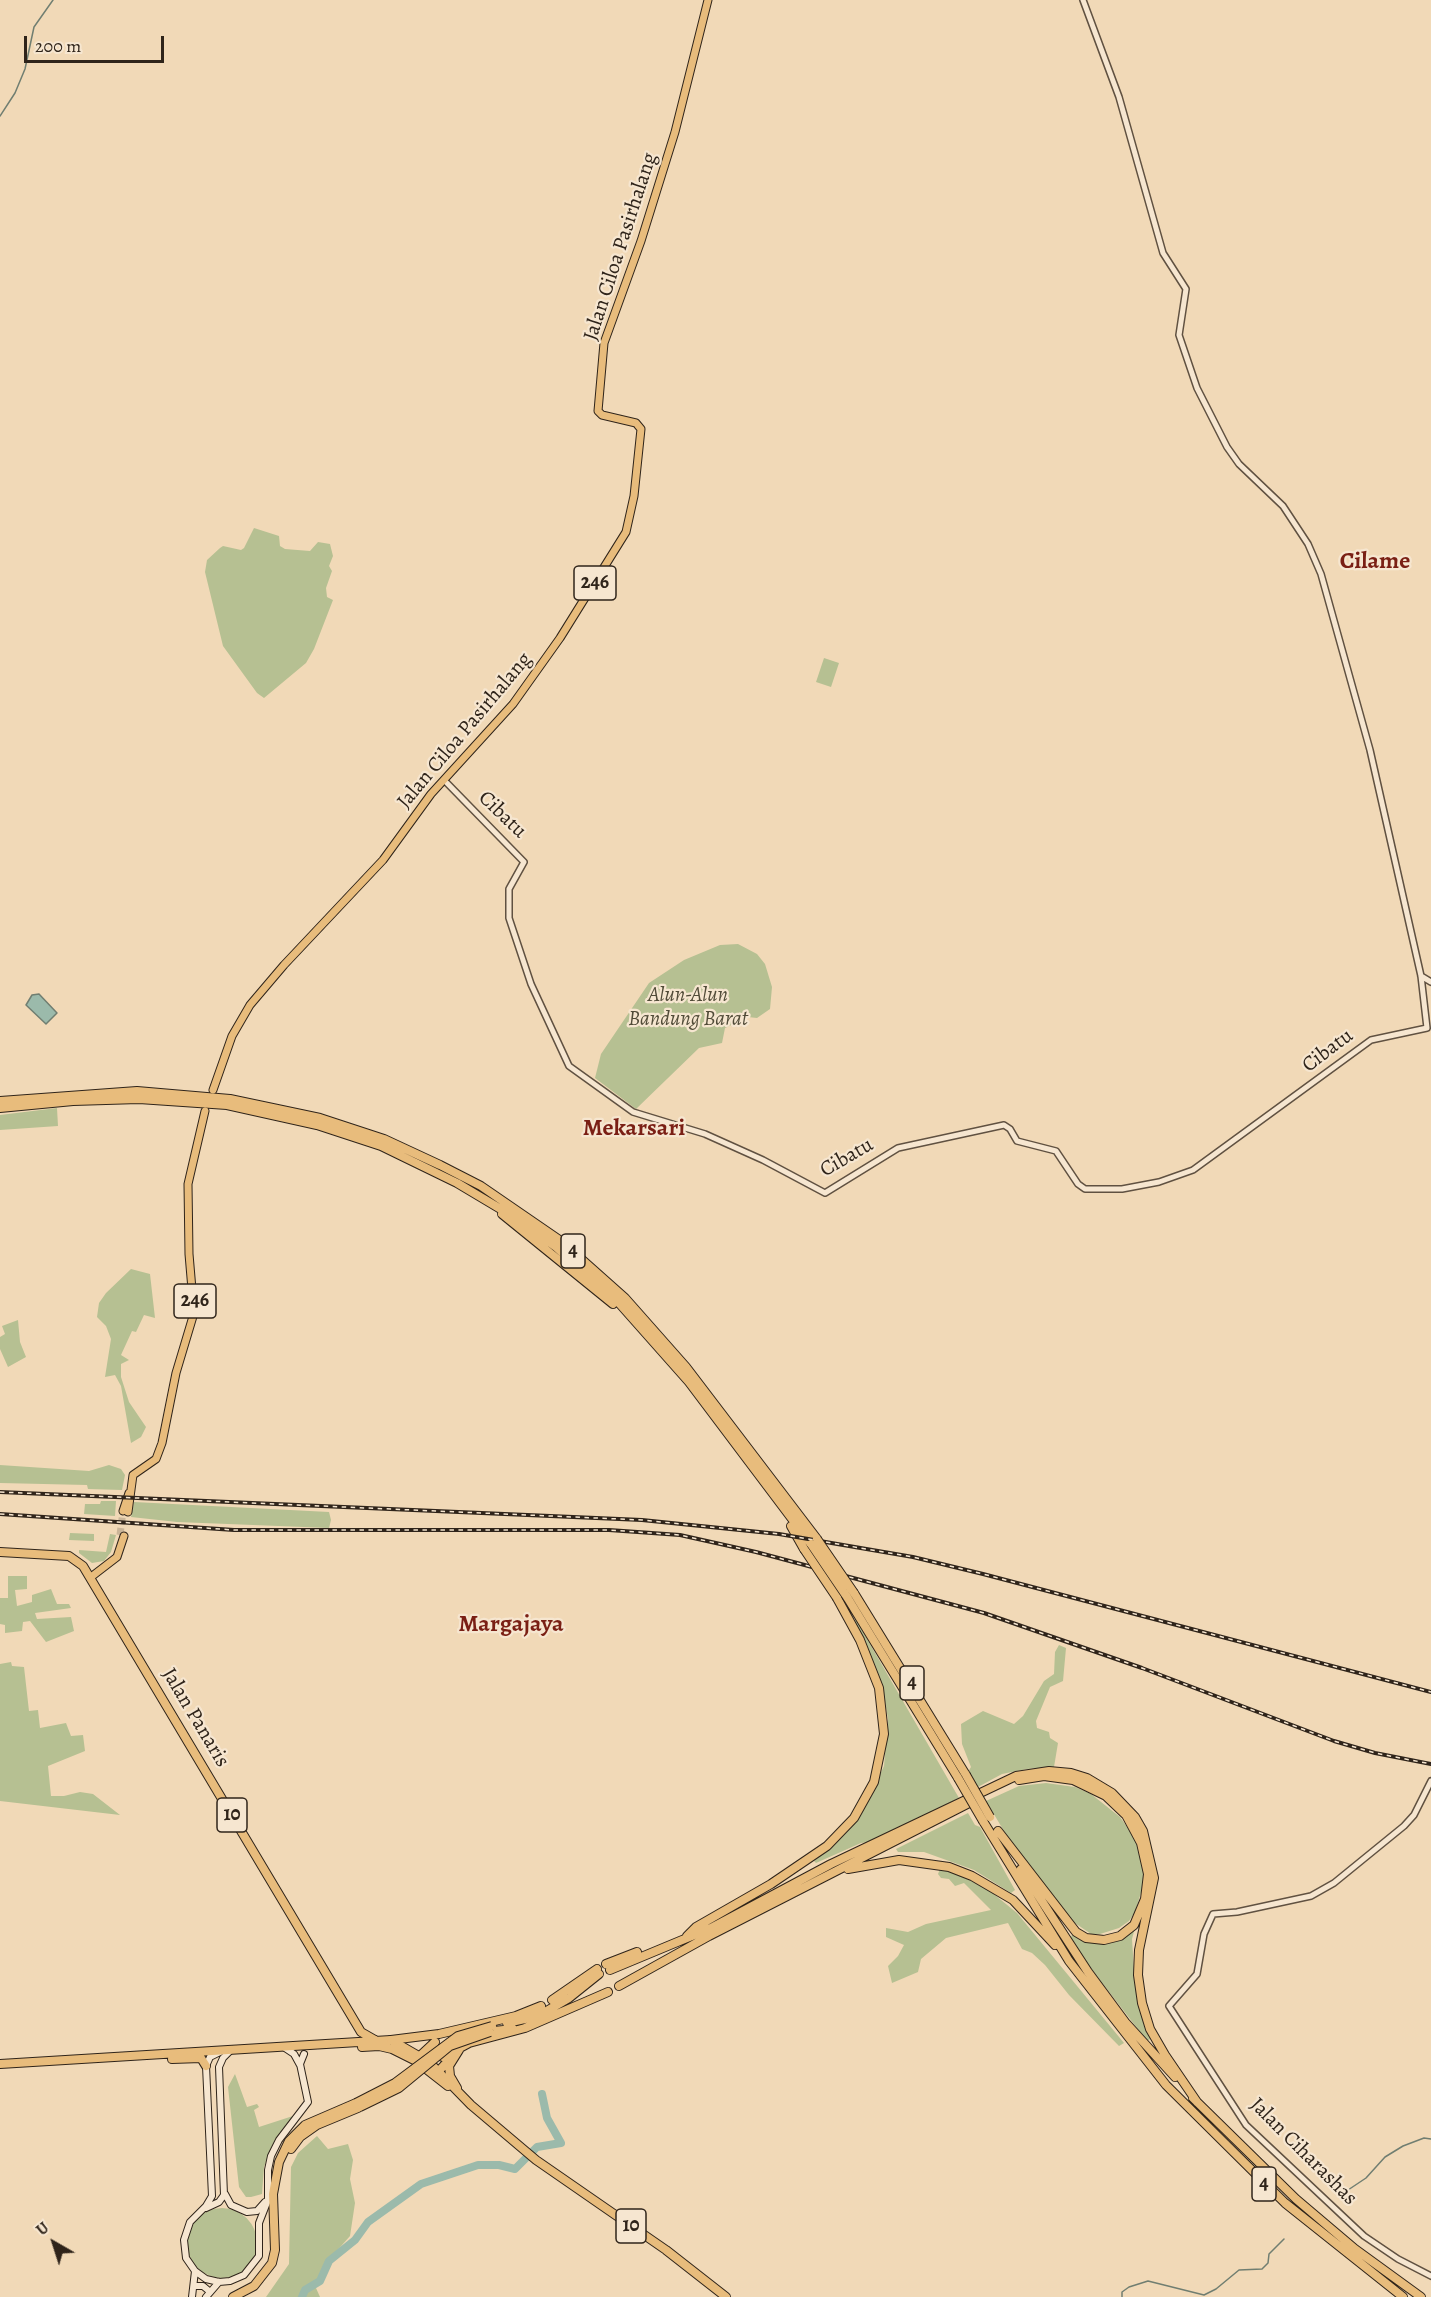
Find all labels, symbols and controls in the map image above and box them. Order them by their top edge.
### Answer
scale bar [27,24,166,62]
text: 200 m [35,34,81,58]
street label: Jalan Ciloa Pasirhalang [579,150,663,344]
district label: Cilame [1340,548,1410,576]
road number: 246 [574,566,616,600]
street label: Jalan Ciloa Pasirhalang [392,648,538,814]
street label: Cibatu [473,786,531,844]
park label: Alun-Alun Bandung Barat [628,983,748,1033]
street label: Cibatu [1297,1024,1359,1078]
district label: Mekarsari [583,1115,685,1143]
street label: Cibatu [816,1133,878,1183]
road number: 4 [561,1234,585,1268]
road number: 246 [174,1284,216,1318]
district label: Margajaya [458,1611,564,1639]
street label: Jalan Panaris [156,1664,234,1772]
road number: 4 [900,1666,924,1700]
road number: 10 [217,1798,247,1832]
street label: Jalan Ciharashas [1244,2093,1362,2211]
road number: 4 [1252,2167,1276,2201]
road number: 10 [616,2209,646,2243]
north arrow [24,2213,84,2273]
text: U [32,2217,54,2241]

